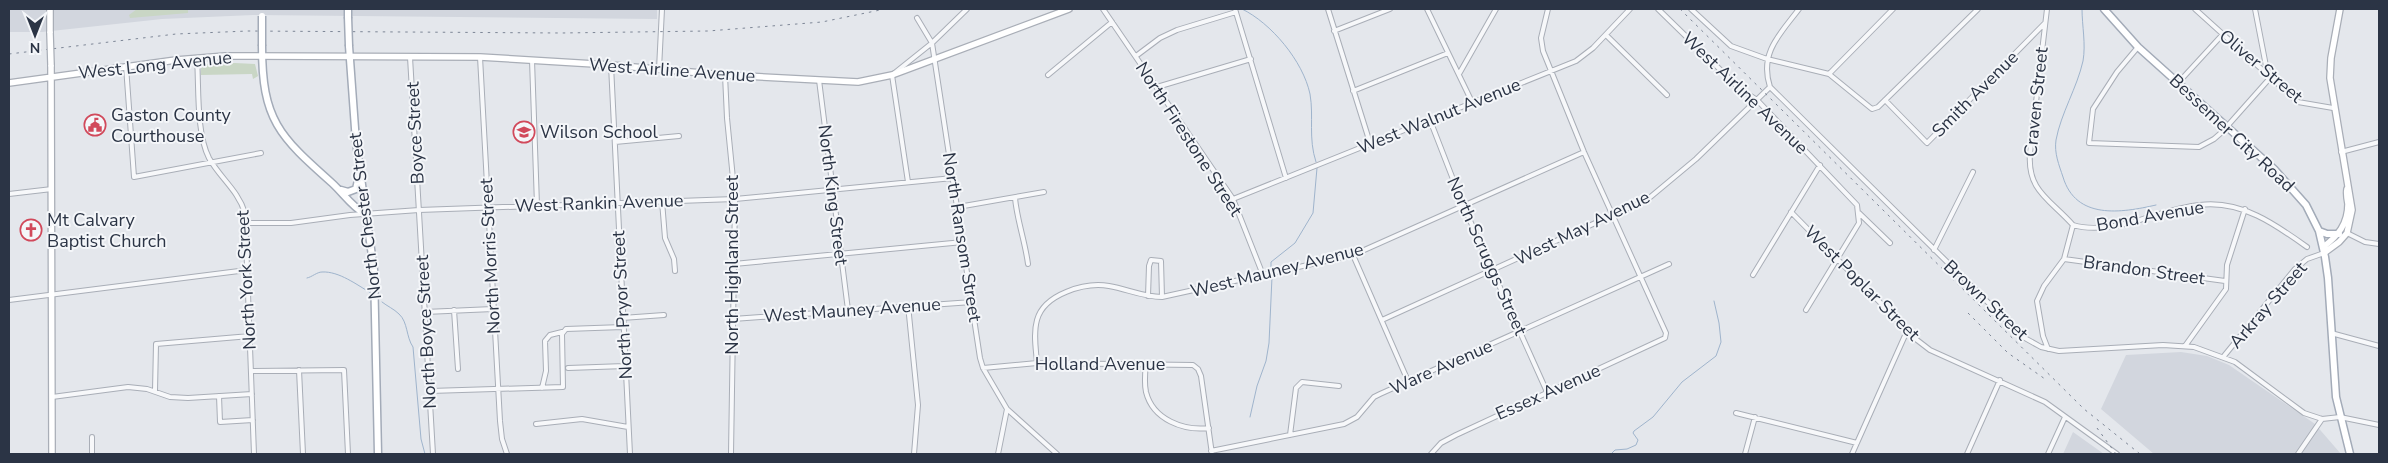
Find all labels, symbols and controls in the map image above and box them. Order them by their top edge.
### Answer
north arrow [10,10,60,60]
street label: Oliver Street [2214,24,2308,108]
street label: West Airline Avenue [1677,26,1813,160]
text: N [30,38,40,57]
street label: West Long Avenue [77,45,233,85]
street label: Craven Street [2018,45,2054,158]
street label: Smith Avenue [1927,46,2023,142]
street label: West Airline Avenue [588,52,756,88]
street label: North Firestone Street [1130,57,1248,221]
street label: Bessemer City Road [2164,69,2300,197]
street label: West Walnut Avenue [1354,72,1524,160]
street label: Boyce Street [400,80,430,185]
place label: Gaston County Courthouse [111,103,231,148]
public building icon: Gaston County Courthouse [83,113,107,137]
school or university icon: Wilson School [512,120,536,144]
place label: Wilson School [540,120,658,144]
street label: North King Street [812,123,854,267]
street label: North Chester Street [343,131,387,301]
street label: North Ransom Street [937,151,987,324]
street label: North Scruggs Street [1441,173,1533,340]
street label: North Highland Street [720,175,744,355]
street label: North Morris Street [474,177,506,335]
street label: West May Avenue [1510,185,1654,271]
street label: West Rankin Avenue [514,188,684,218]
street label: Bond Avenue [2094,195,2206,237]
place label: Mt Calvary Baptist Church [47,208,166,253]
street label: North York Street [230,209,262,350]
church icon: Mt Calvary Baptist Church [19,218,43,242]
street label: West Poplar Street [1799,220,1926,347]
street label: North Pryor Street [606,229,638,380]
street label: West Mauney Avenue [1188,237,1366,303]
street label: Brandon Street [2082,250,2207,291]
street label: North Boyce Street [410,254,442,410]
street label: Brown Street [1939,255,2034,346]
street label: Arkray Street [2224,256,2313,353]
street label: West Mauney Avenue [763,292,941,328]
street label: Ware Avenue [1386,334,1496,400]
street label: Holland Avenue [1035,352,1165,376]
street label: Essex Avenue [1492,358,1604,426]

